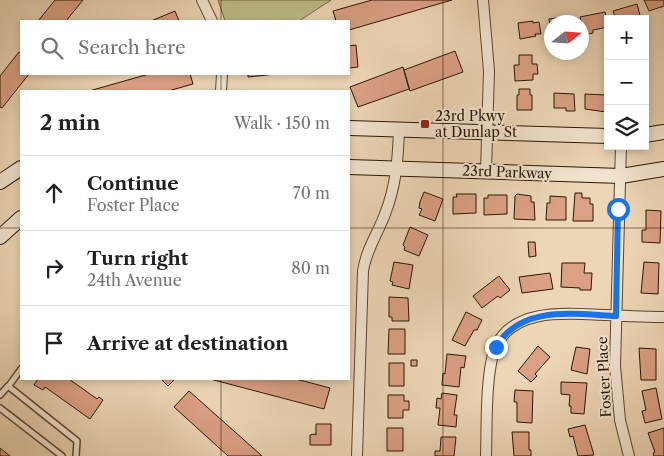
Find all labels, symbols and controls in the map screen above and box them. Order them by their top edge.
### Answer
north arrow [544,15,589,60]
map controls [604,15,649,150]
button: + [604,15,649,60]
search box [20,20,350,75]
icon: search [38,34,66,62]
text: Search here [78,36,186,59]
button: − [604,60,649,105]
button: layers [604,105,649,150]
place label: 23rd Pkwy at Dunlap St [435,107,517,141]
text: 2 min [40,110,100,135]
text: Walk · 150 m [234,113,330,133]
marker: 23rd Pkwy at Dunlap St [419,118,431,130]
street label: 23rd Parkway [462,161,552,183]
text: Continue [87,172,179,195]
icon: ahead [40,179,68,207]
text: 70 m [293,183,330,203]
text: Foster Place [87,195,180,215]
route start [607,198,630,221]
text: Turn right [87,247,188,270]
icon: right [40,254,68,282]
text: 80 m [291,258,330,278]
text: 24th Avenue [87,270,182,290]
icon: arrive [40,329,68,357]
text: Arrive at destination [87,332,288,355]
route end [485,336,508,359]
street label: Foster Place [593,336,615,418]

